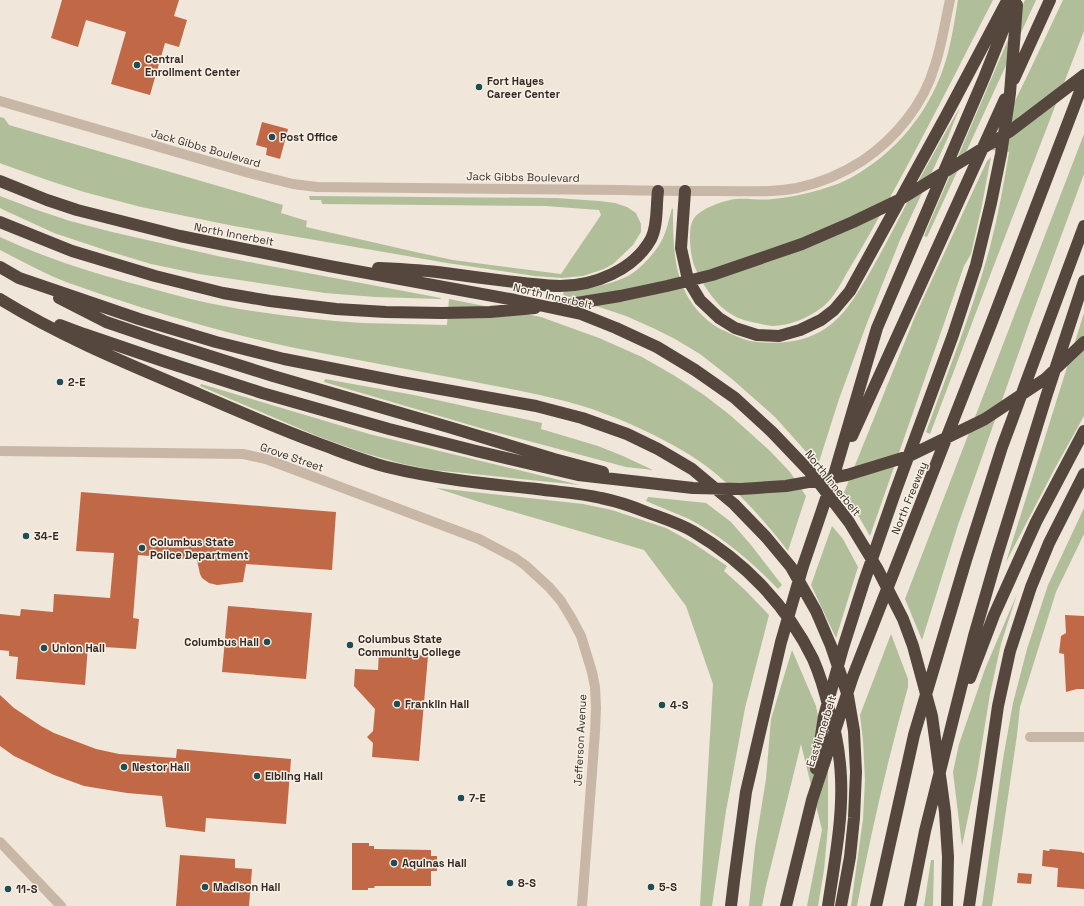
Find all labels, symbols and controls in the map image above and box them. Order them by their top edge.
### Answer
place label: Central Enrollment Center [145,52,241,79]
marker: Central Enrollment Center [132,60,142,70]
place label: Fort Hayes Career Center [487,74,561,101]
marker: Fort Hayes Career Center [474,82,484,92]
street label: Jack Gibbs Boulevard [150,126,262,170]
place label: Post Office [280,130,338,144]
marker: Post Office [267,132,277,142]
street label: Jack Gibbs Boulevard [466,169,580,185]
street label: North Innerbelt [193,219,275,249]
street label: North Innerbelt [512,280,594,312]
place label: 2-E [68,375,85,389]
marker: 2-E [55,377,65,387]
street label: Grove Street [258,440,326,474]
street label: North Innerbelt [802,447,864,519]
street label: North Freeway [888,460,930,536]
place label: 34-E [34,529,59,543]
marker: 34-E [21,531,31,541]
place label: Columbus State Police Department [150,535,248,562]
marker: Columbus State Police Department [137,543,147,553]
place label: Columbus State Community College [358,632,461,659]
place label: Columbus Hall [184,635,259,649]
marker: Columbus Hall [262,637,272,647]
marker: Columbus State Community College [345,640,355,650]
place label: Union Hall [52,641,105,655]
marker: Union Hall [39,643,49,653]
street label: Jefferson Avenue [571,694,589,786]
street label: East Innerbelt [803,694,839,768]
place label: Franklin Hall [405,697,469,711]
place label: 4-S [670,698,689,712]
marker: Franklin Hall [392,699,402,709]
marker: 4-S [657,700,667,710]
place label: Nestor Hall [132,760,190,774]
marker: Nestor Hall [119,762,129,772]
place label: Eibling Hall [265,769,323,783]
marker: Eibling Hall [252,771,262,781]
place label: 7-E [469,791,485,805]
marker: 7-E [456,793,466,803]
place label: Aquinas Hall [402,856,467,870]
marker: Aquinas Hall [389,858,399,868]
place label: 8-S [518,876,536,890]
marker: 8-S [505,878,515,888]
place label: Madison Hall [213,880,280,894]
place label: 5-S [659,880,677,894]
place label: 11-S [16,882,38,896]
marker: Madison Hall [200,882,210,892]
marker: 5-S [646,882,656,892]
marker: 11-S [3,884,13,894]

